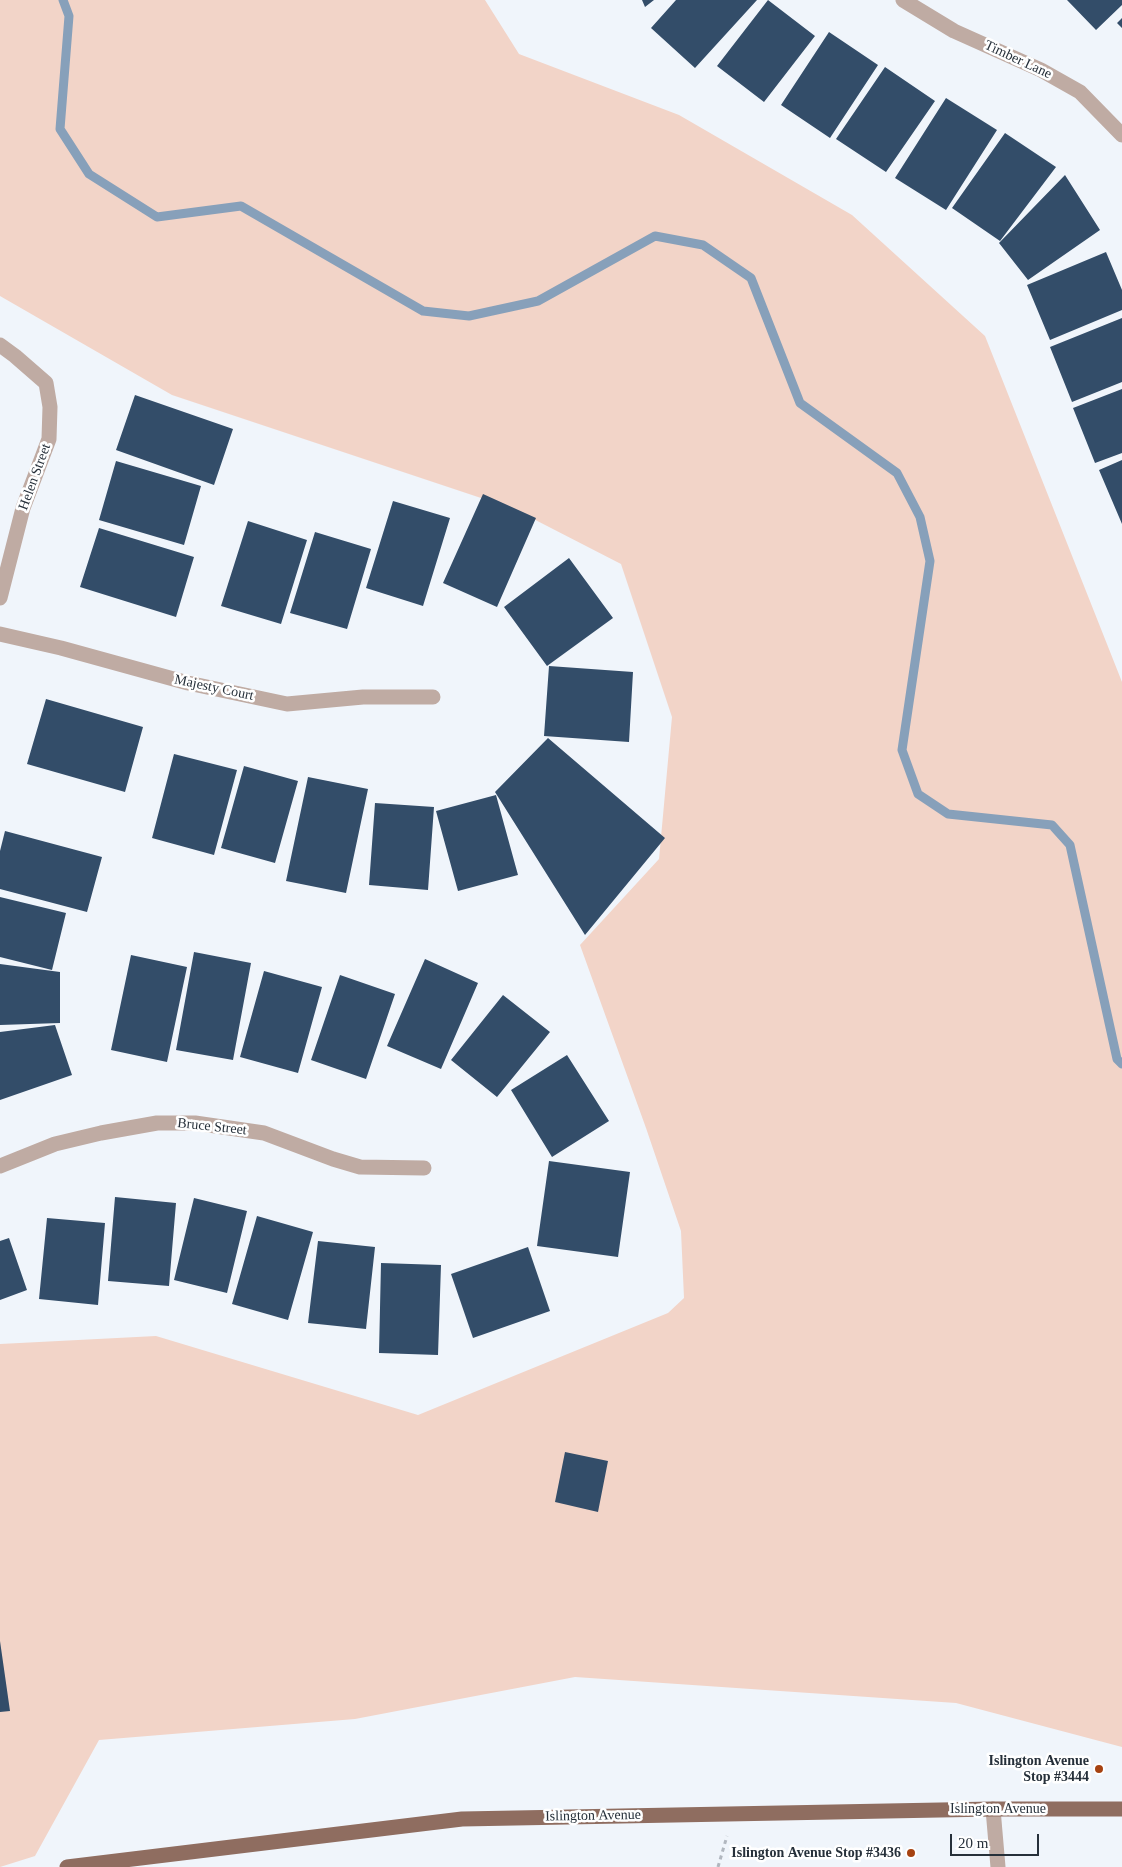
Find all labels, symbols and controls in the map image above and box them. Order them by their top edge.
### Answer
street label: Timber Lane [982,37,1054,83]
street label: Helen Street [15,441,55,513]
street label: Majesty Court [173,671,255,705]
street label: Bruce Street [177,1115,247,1139]
place label: Islington Avenue Stop #3444 [989,1753,1089,1785]
marker: Islington Avenue Stop #3444 [1093,1763,1105,1775]
street label: Islington Avenue [950,1801,1046,1817]
street label: Islington Avenue [545,1807,641,1825]
scale bar [952,1824,1041,1856]
text: 20 m [958,1835,988,1851]
place label: Islington Avenue Stop #3436 [731,1845,901,1861]
marker: Islington Avenue Stop #3436 [905,1847,917,1859]

